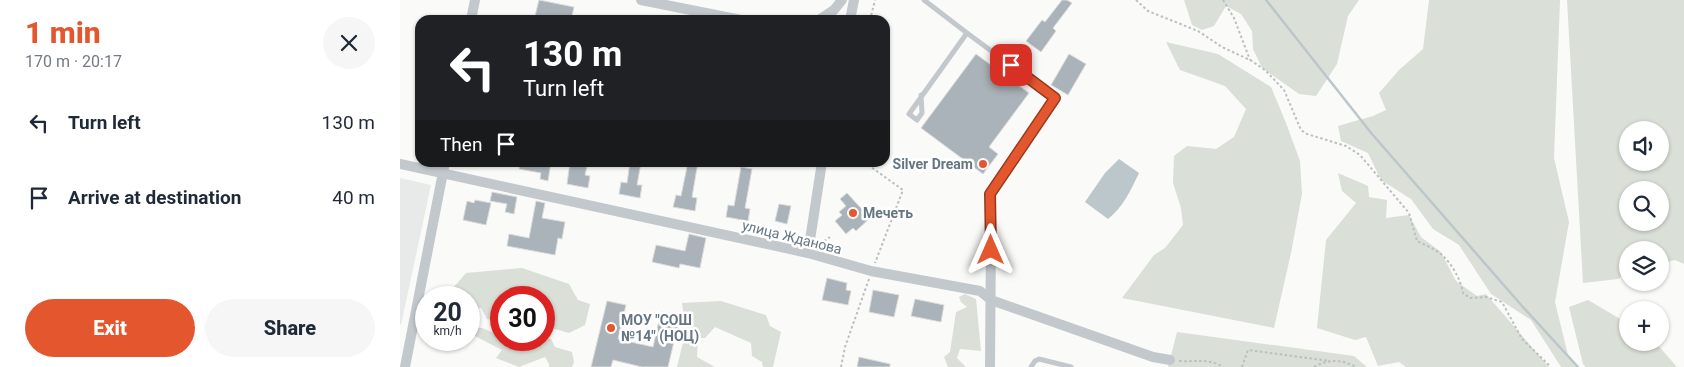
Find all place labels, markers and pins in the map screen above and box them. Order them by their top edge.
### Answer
pin [990,44,1032,86]
place label: Silver Dream [893,156,973,172]
marker: Silver Dream [977,158,989,170]
place label: Мечеть [863,205,913,221]
marker: Мечеть [847,207,859,219]
place label: МОУ "СОШ №14" (НОЦ) [621,312,699,345]
marker: МОУ "СОШ №14" (НОЦ) [605,322,617,334]

